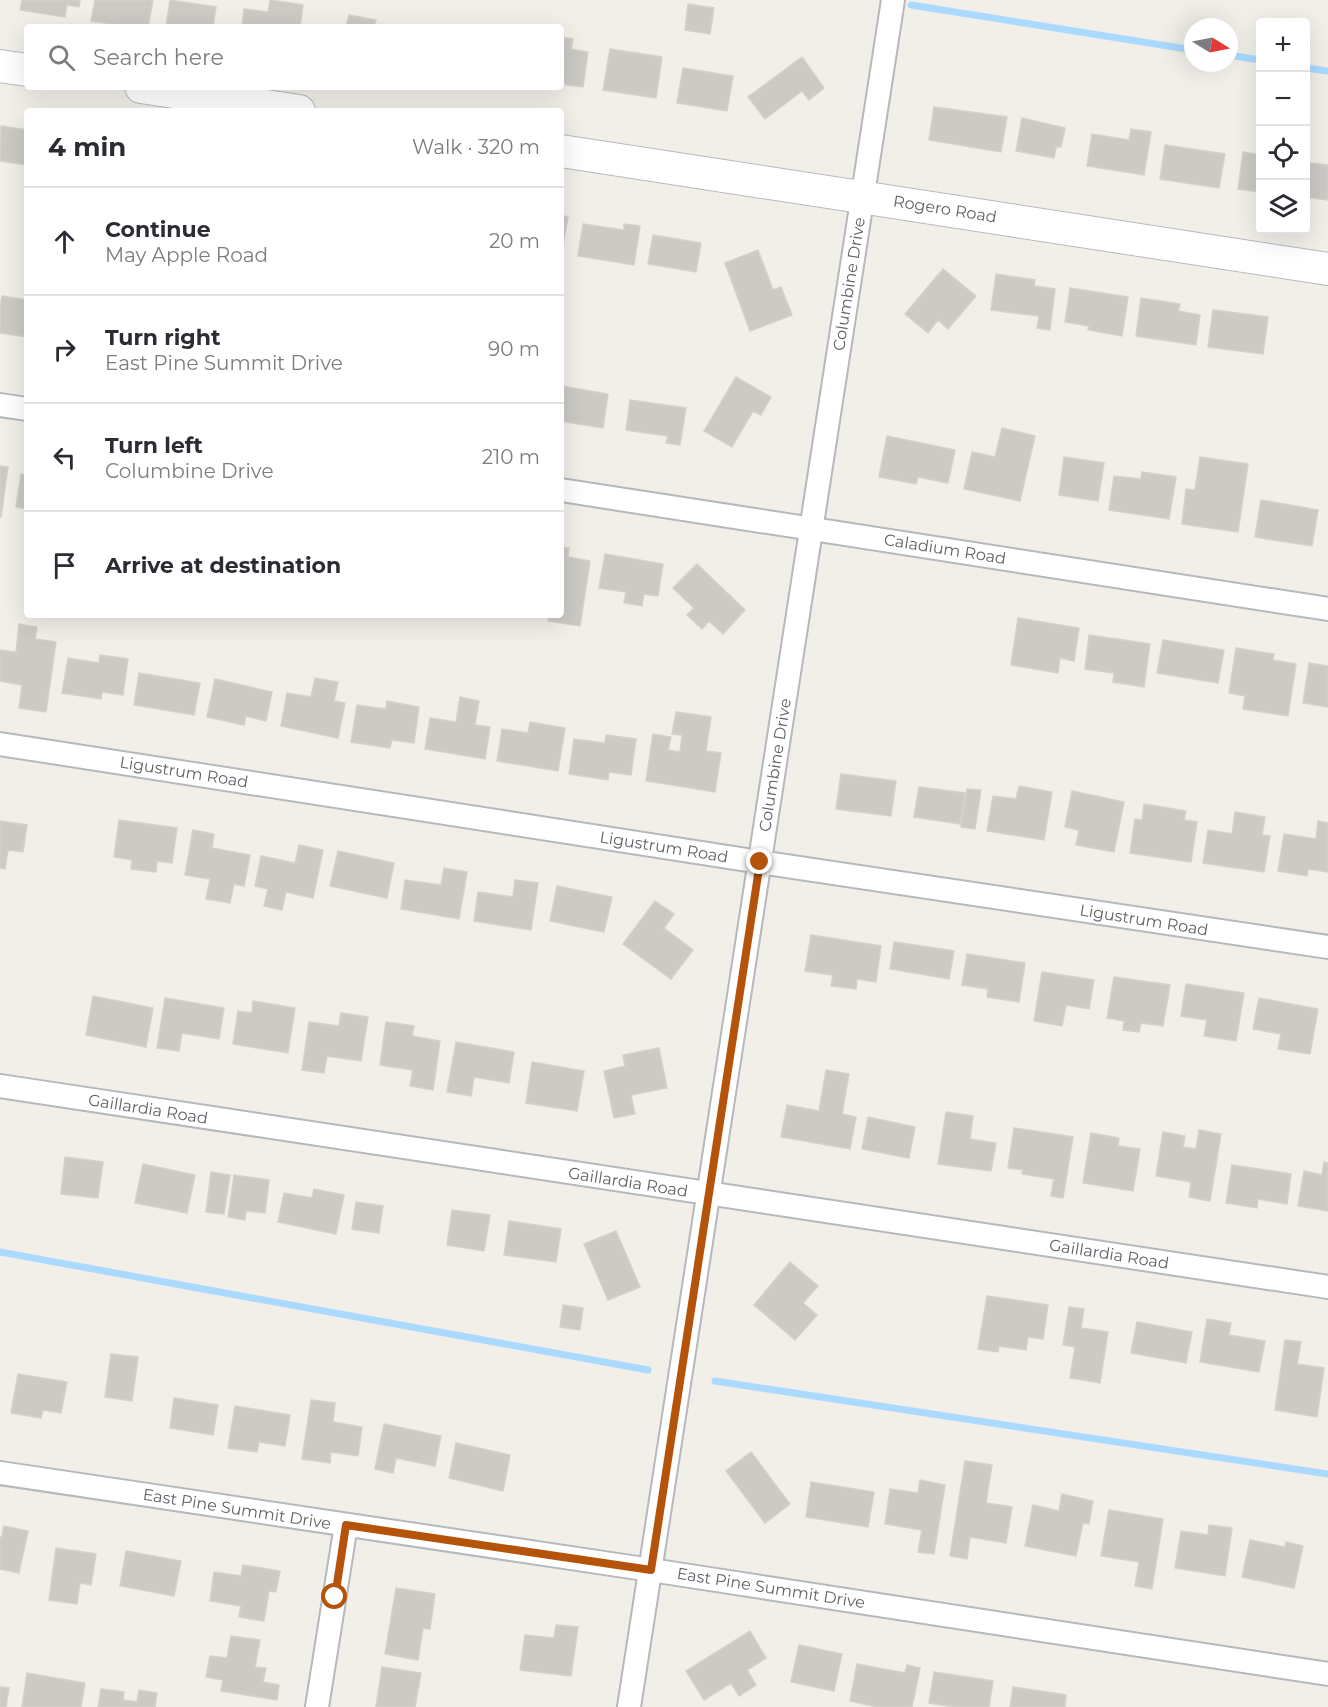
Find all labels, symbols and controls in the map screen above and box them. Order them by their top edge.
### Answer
north arrow [1184,18,1238,72]
map controls [1256,18,1310,234]
button: + [1256,18,1310,72]
search box [24,24,564,90]
icon: search [45,41,78,74]
text: Search here [93,44,224,71]
button: − [1256,72,1310,126]
button: locate [1256,126,1310,180]
text: 4 min [48,131,126,163]
text: Walk · 320 m [412,135,540,159]
button: layers [1256,180,1310,234]
street label: Rogero Road [892,191,998,227]
text: Continue [105,216,211,243]
street label: Columbine Drive [829,216,869,352]
icon: ahead [48,225,81,258]
text: 20 m [489,229,540,253]
text: May Apple Road [105,243,268,267]
text: Turn right [105,324,220,351]
icon: right [48,333,81,366]
text: 90 m [488,337,540,361]
text: East Pine Summit Drive [105,351,343,375]
text: Turn left [105,432,203,459]
icon: left [48,441,81,474]
text: 210 m [482,445,540,469]
text: Columbine Drive [105,459,273,483]
street label: Caladium Road [883,530,1007,568]
icon: arrive [48,549,81,582]
text: Arrive at destination [105,552,341,579]
street label: Columbine Drive [755,697,795,833]
street label: Ligustrum Road [118,752,250,792]
street label: Ligustrum Road [598,827,730,867]
route end [746,848,772,874]
street label: Ligustrum Road [1078,900,1210,940]
street label: Gaillardia Road [87,1090,209,1128]
street label: Gaillardia Road [567,1163,689,1201]
street label: Gaillardia Road [1048,1235,1170,1273]
street label: East Pine Summit Drive [142,1485,332,1533]
street label: East Pine Summit Drive [676,1564,866,1612]
route start [321,1583,347,1609]

